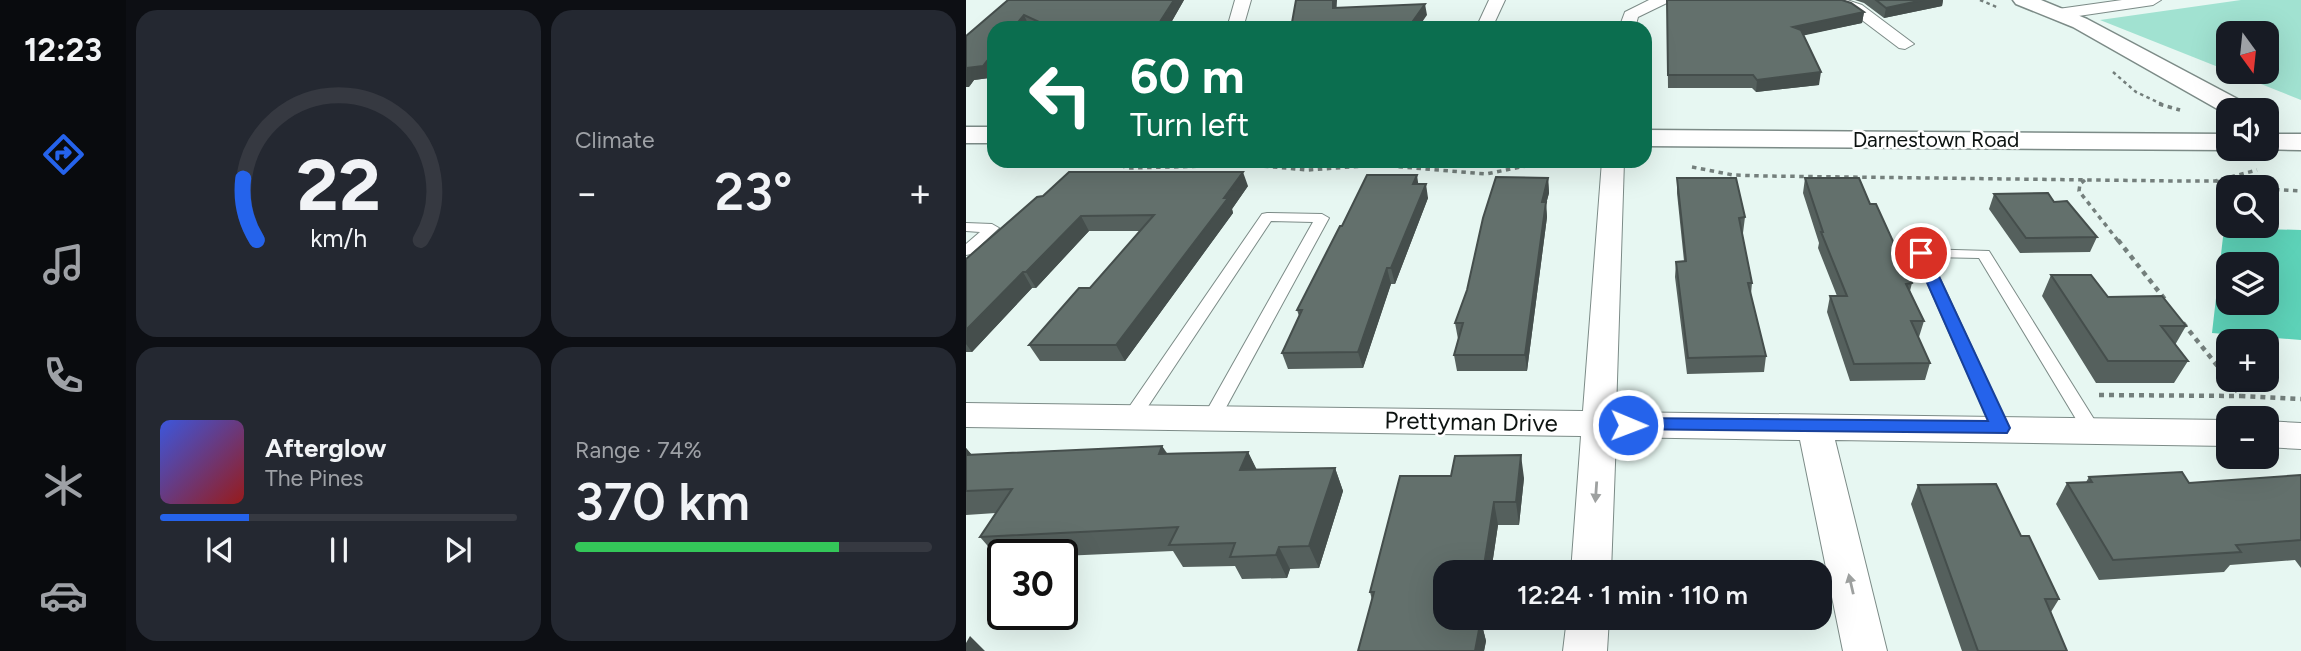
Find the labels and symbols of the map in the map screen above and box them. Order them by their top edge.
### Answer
north arrow [2216,21,2278,84]
street label: Darnestown Road [1853,127,2019,152]
pin [1891,223,1951,283]
position arrow [1591,388,1665,462]
street label: Prettyman Drive [1384,405,1558,438]
one-way arrow [1590,482,1601,504]
speed limit sign: 30 [987,539,1078,630]
one-way arrow [1845,573,1856,595]

